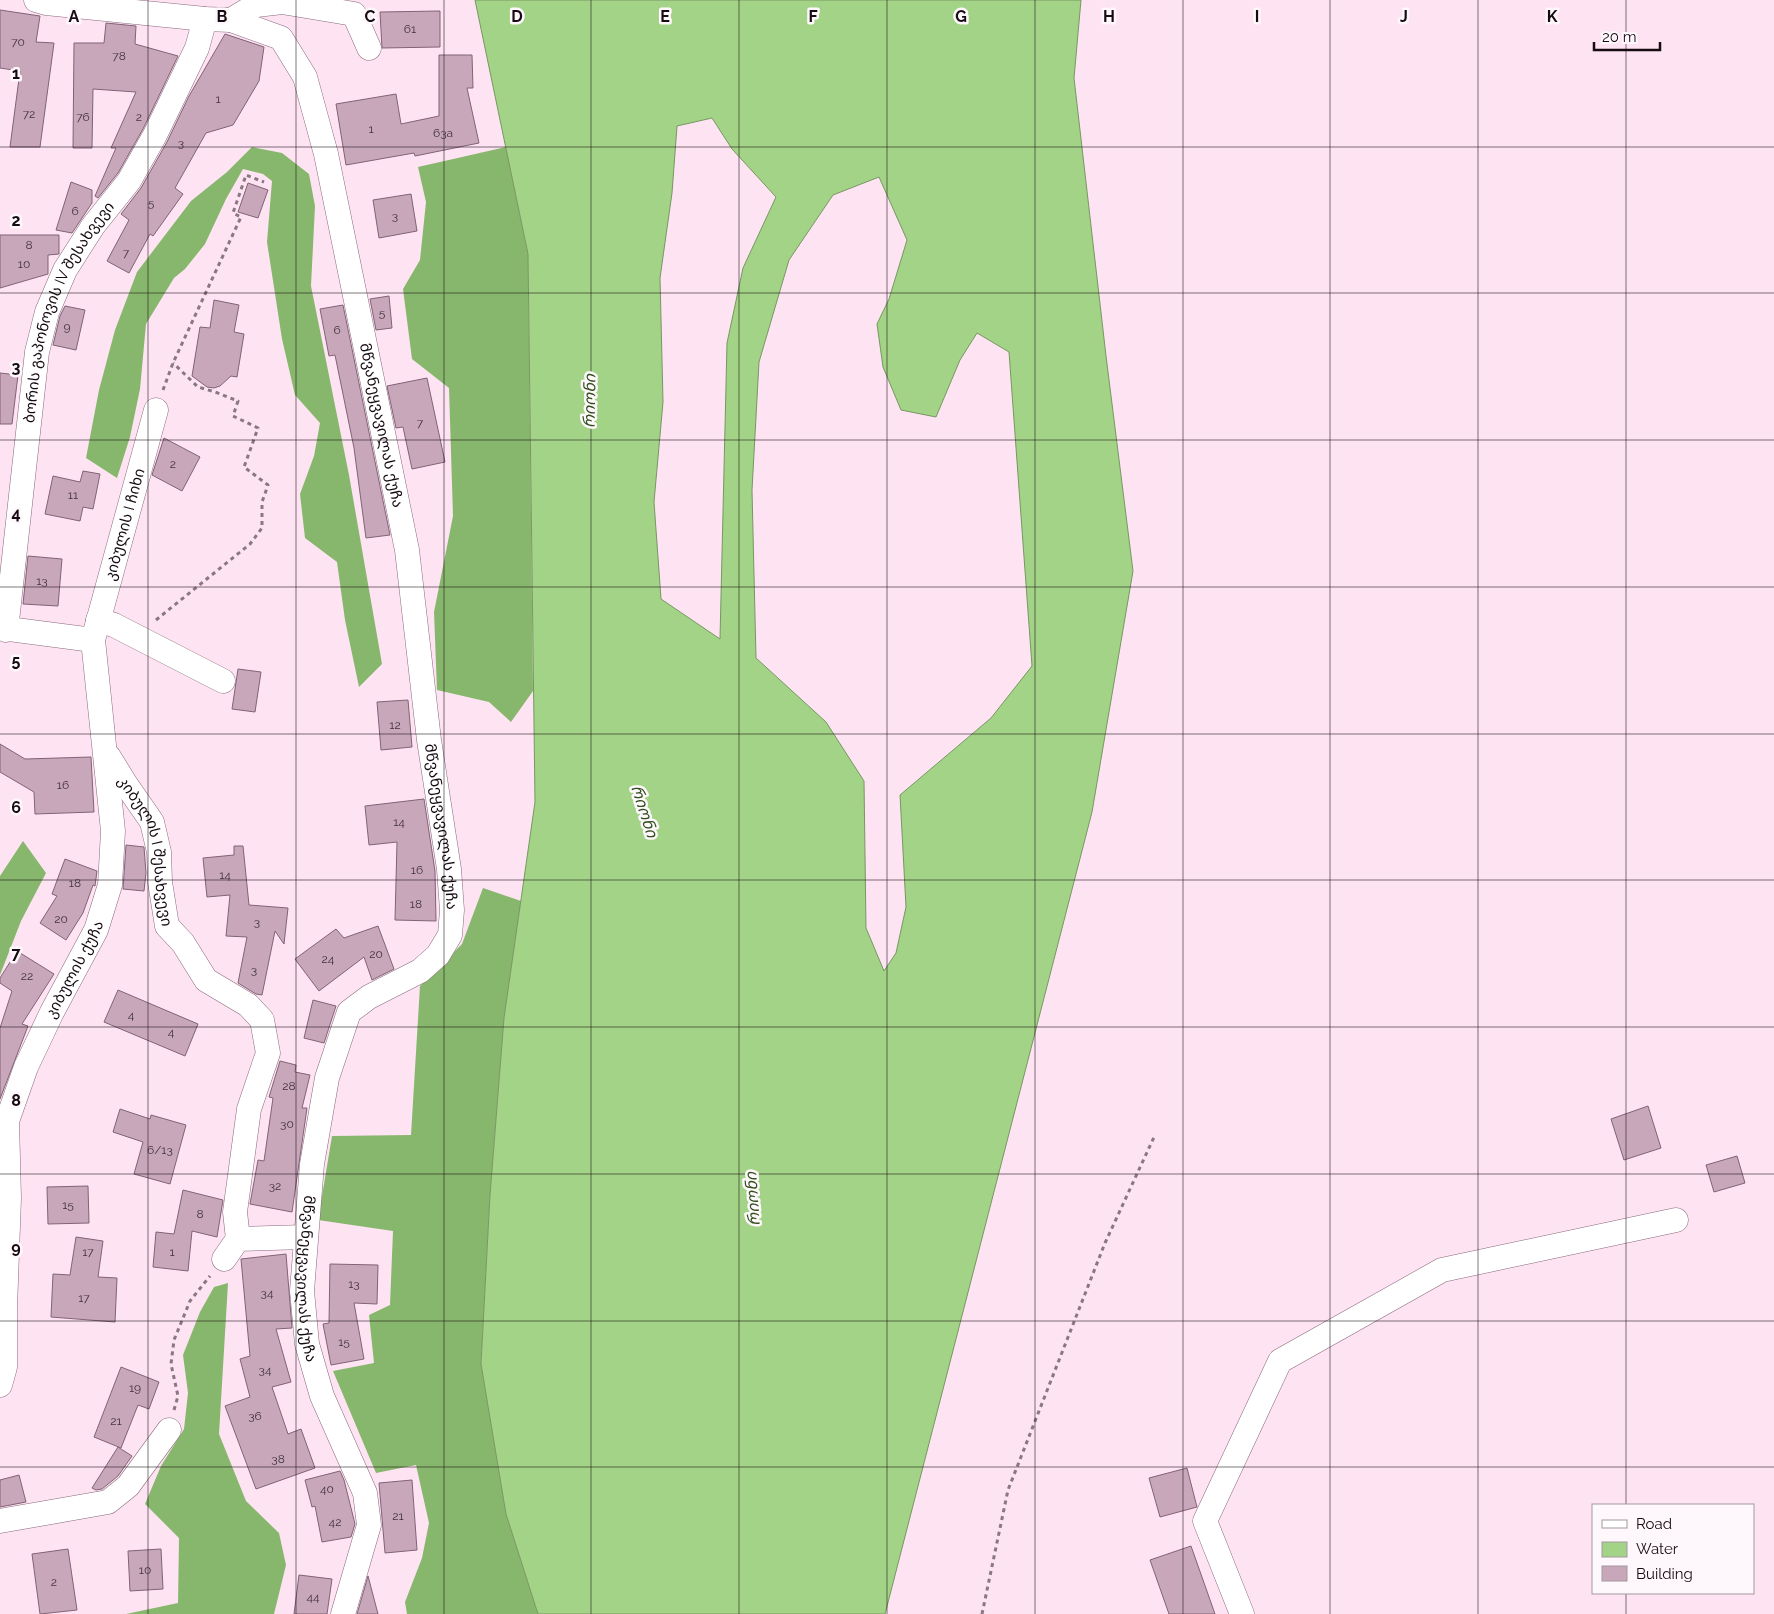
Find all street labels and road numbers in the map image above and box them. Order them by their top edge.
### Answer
street label: ბორის გაპონოვის IV შესახვევი [20,198,118,424]
street label: მწვანეყვავილას ქუჩა [356,342,407,509]
street label: კიბულის I ჩიხი [101,466,149,583]
street label: მწვანეყვავილას ქუჩა [421,742,461,910]
street label: კიბულის I შესახვევი [114,773,176,928]
street label: კიბულის ქუჩა [41,919,107,1021]
street label: მწვანეყვავილას ქუჩა [293,1195,321,1364]

